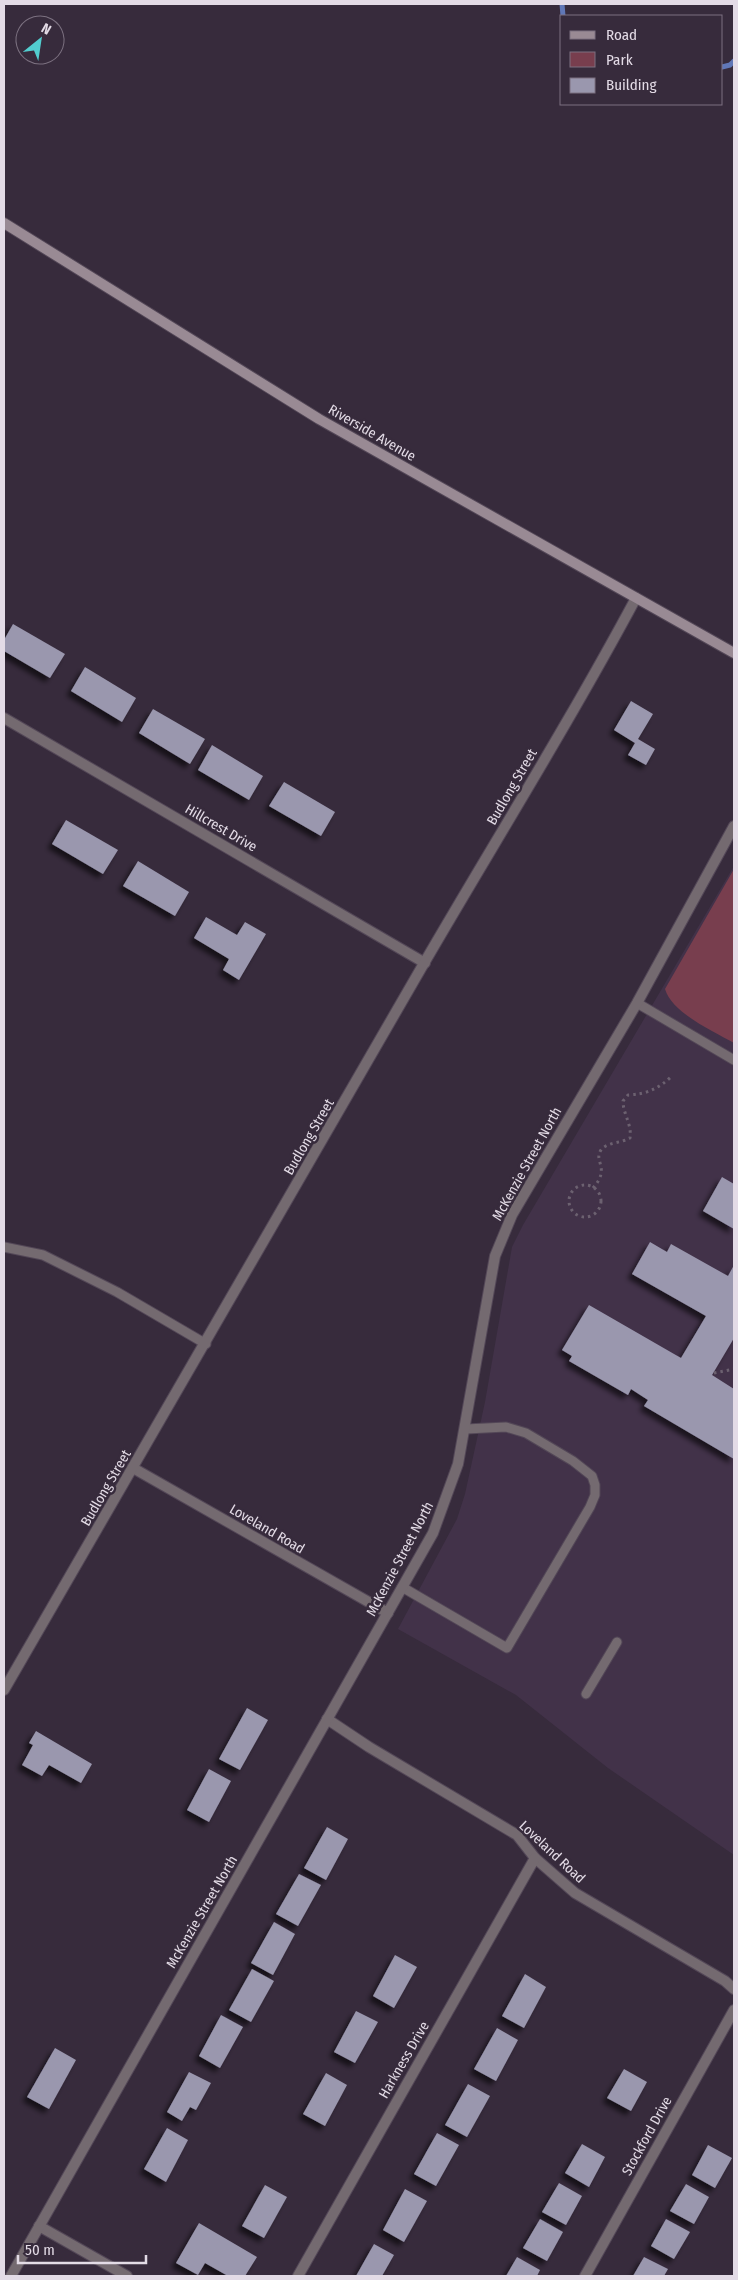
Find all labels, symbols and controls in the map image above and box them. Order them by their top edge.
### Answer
north arrow [15,15,65,65]
legend [560,15,723,105]
text: N [38,20,54,39]
text: Road [606,26,637,44]
text: Park [606,51,633,69]
text: Building [606,76,657,94]
street label: Riverside Avenue [325,401,419,465]
street label: Budlong Street [483,746,541,828]
street label: Hillcrest Drive [182,801,260,855]
street label: Budlong Street [280,1096,338,1178]
street label: McKenzie Street North [489,1104,565,1224]
street label: Budlong Street [77,1447,135,1529]
street label: McKenzie Street North [363,1499,437,1619]
street label: Loveland Road [226,1501,308,1557]
street label: Loveland Road [515,1817,589,1887]
street label: McKenzie Street North [163,1853,241,1971]
street label: Harkness Drive [375,2019,433,2101]
street label: Stockford Drive [618,2093,676,2178]
scale bar [18,2232,145,2264]
text: 50 m [25,2241,55,2259]

